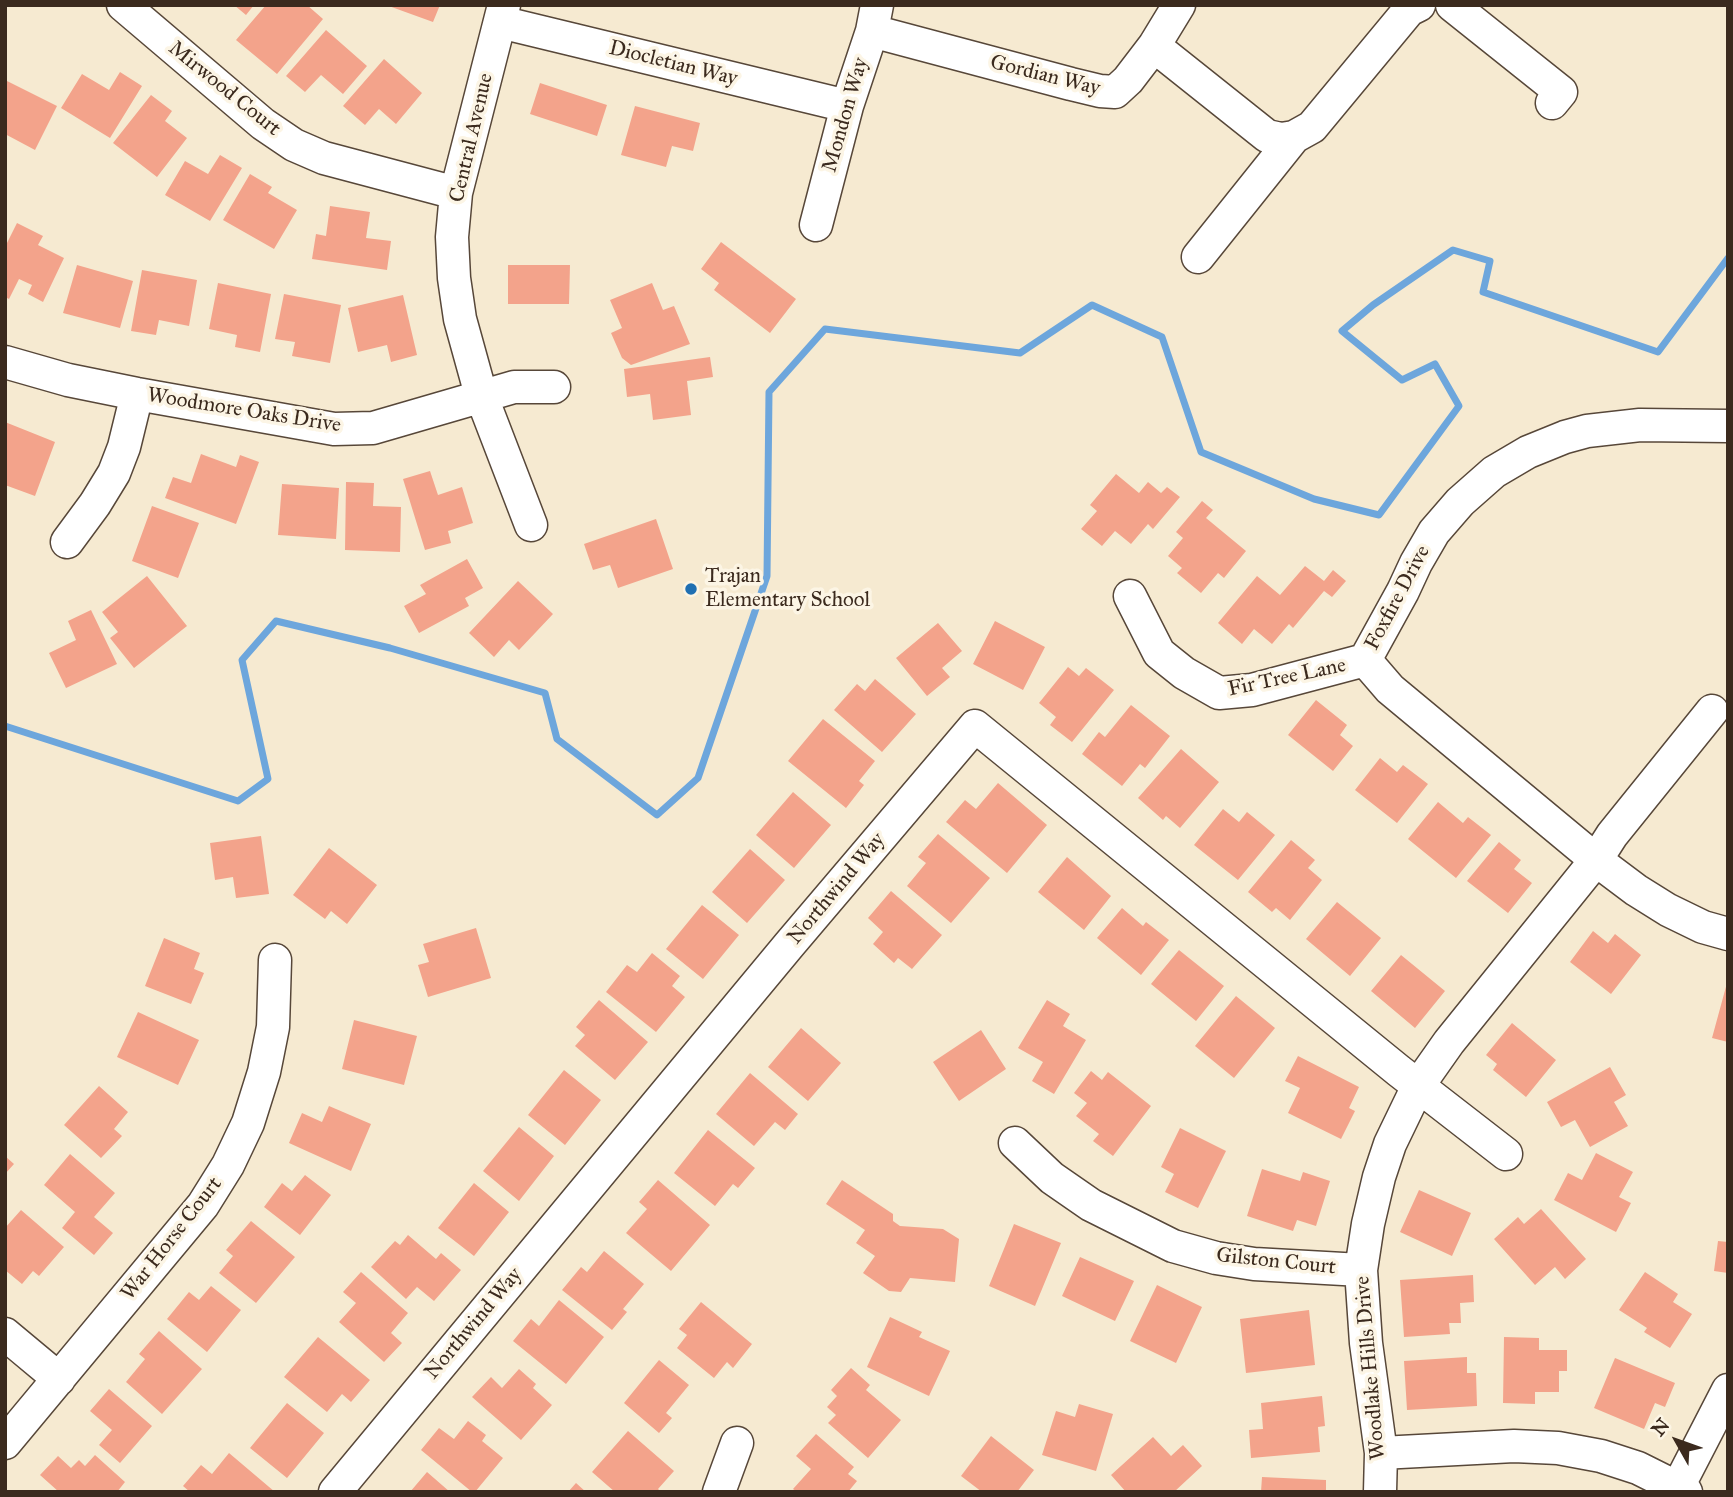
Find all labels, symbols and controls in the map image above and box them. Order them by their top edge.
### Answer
street label: Mirwood Court [163,36,285,142]
street label: Diocletian Way [606,36,740,92]
street label: Gordian Way [987,50,1103,102]
street label: Mondon Way [818,55,874,175]
street label: Central Avenue [445,71,499,205]
street label: Woodmore Oaks Drive [145,383,343,439]
street label: Foxfire Drive [1360,541,1436,655]
place label: Trajan Elementary School [705,564,870,614]
marker: Trajan Elementary School [683,581,699,597]
street label: Fir Tree Lane [1226,653,1348,703]
street label: Northwind Way [783,828,891,950]
street label: War Horse Court [116,1172,228,1306]
street label: Gilston Court [1215,1243,1337,1281]
street label: Northwind Way [420,1263,528,1385]
street label: Woodlake Hills Drive [1350,1275,1392,1461]
north arrow [1642,1406,1712,1476]
text: N [1647,1414,1675,1441]

